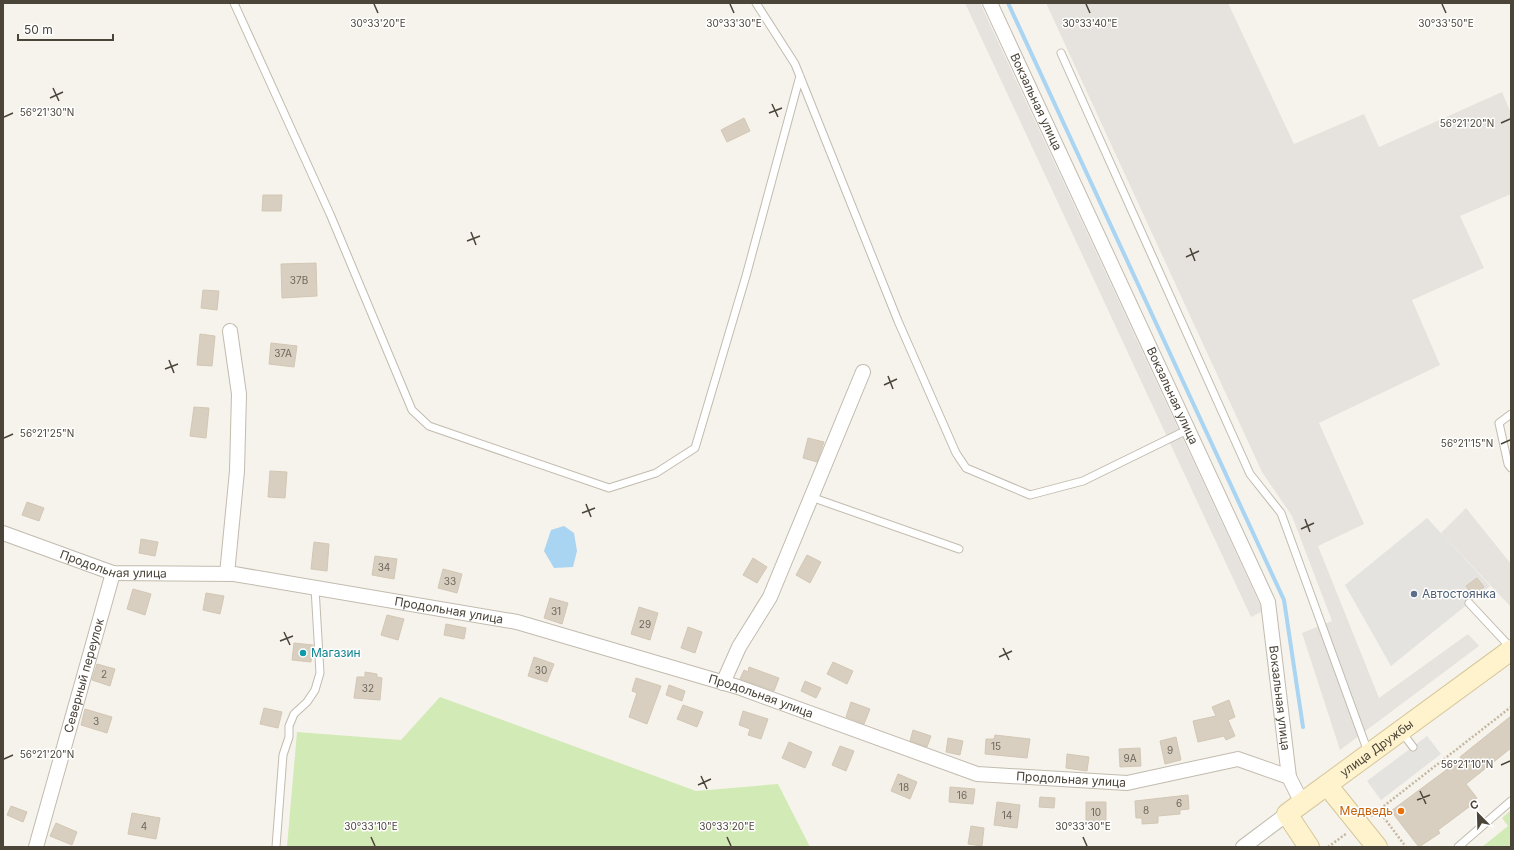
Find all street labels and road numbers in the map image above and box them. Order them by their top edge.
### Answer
street label: Вокзальная улица [1007,51,1065,153]
street label: Вокзальная улица [1144,344,1202,447]
street label: Продольная улица [58,546,167,581]
street label: Продольная улица [394,593,504,627]
street label: Северный переулок [60,616,107,735]
street label: Вокзальная улица [1266,645,1294,751]
street label: Продольная улица [707,671,815,721]
street label: улица Дружбы [1337,716,1416,780]
street label: Продольная улица [1016,768,1126,790]

